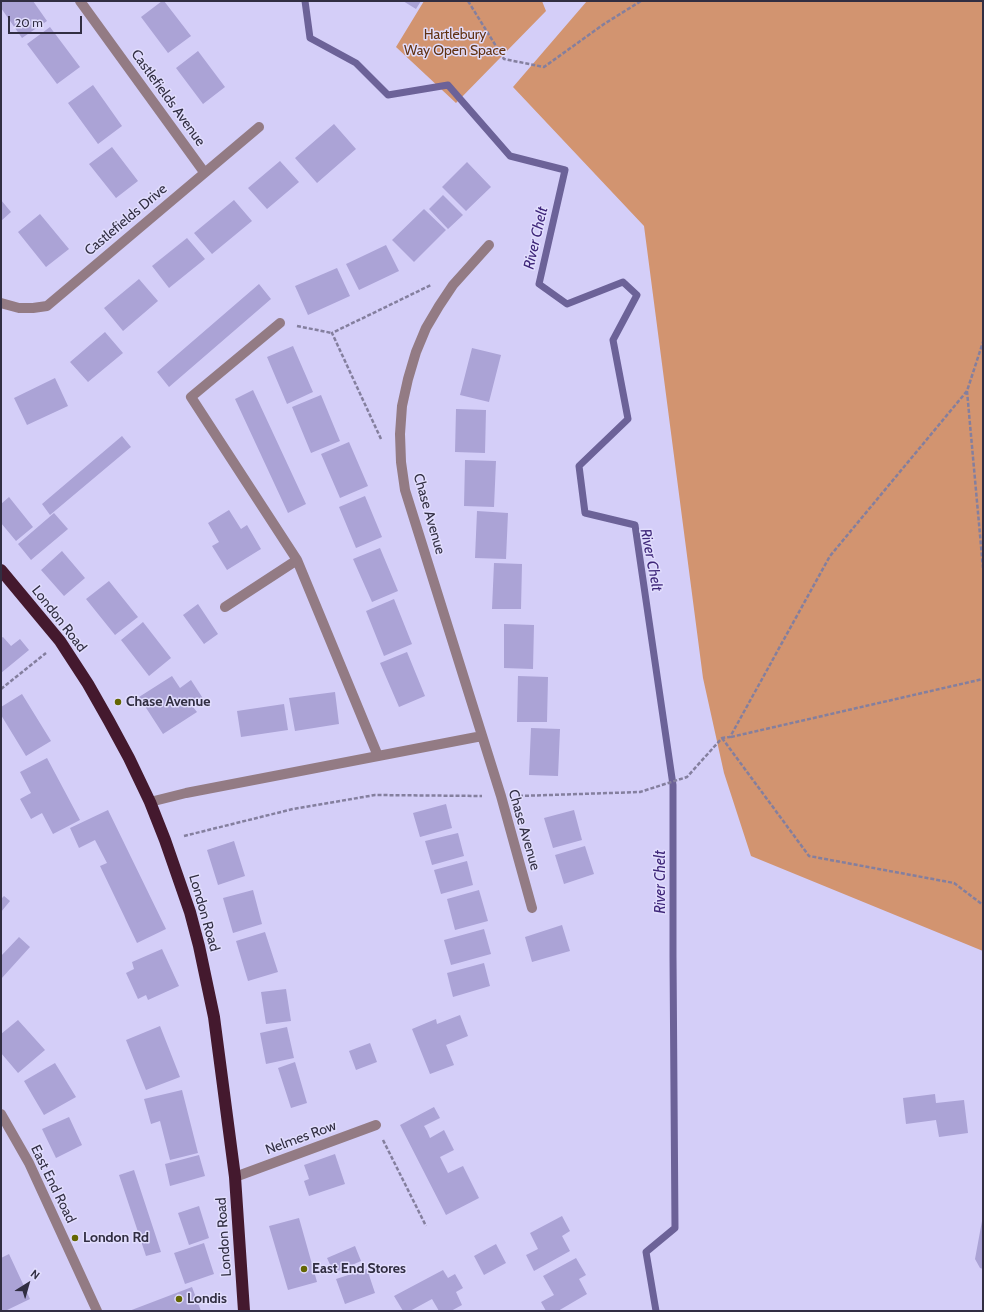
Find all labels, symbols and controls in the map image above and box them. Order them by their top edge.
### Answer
scale bar [10,8,84,34]
text: 20 m [15,15,43,30]
park label: Hartlebury Way Open Space [404,27,506,60]
street label: Castlefields Avenue [127,46,209,150]
street label: Castlefields Drive [81,181,171,259]
water label: River Chelt [520,205,552,271]
street label: Chase Avenue [409,472,449,556]
water label: River Chelt [636,527,666,593]
street label: London Road [28,583,90,655]
place label: Chase Avenue [126,694,210,710]
marker: Chase Avenue [113,697,123,707]
street label: Chase Avenue [504,788,544,872]
water label: River Chelt [652,850,670,914]
street label: London Road [185,873,223,953]
street label: Nelmes Row [263,1117,339,1159]
street label: East End Road [27,1142,79,1226]
street label: London Road [213,1197,235,1277]
place label: London Rd [83,1230,149,1246]
marker: London Rd [70,1233,80,1243]
place label: East End Stores [312,1261,406,1277]
north arrow [8,1264,48,1304]
marker: East End Stores [299,1264,309,1274]
text: N [28,1266,43,1282]
place label: Londis [187,1291,227,1307]
marker: Londis [174,1294,184,1304]

